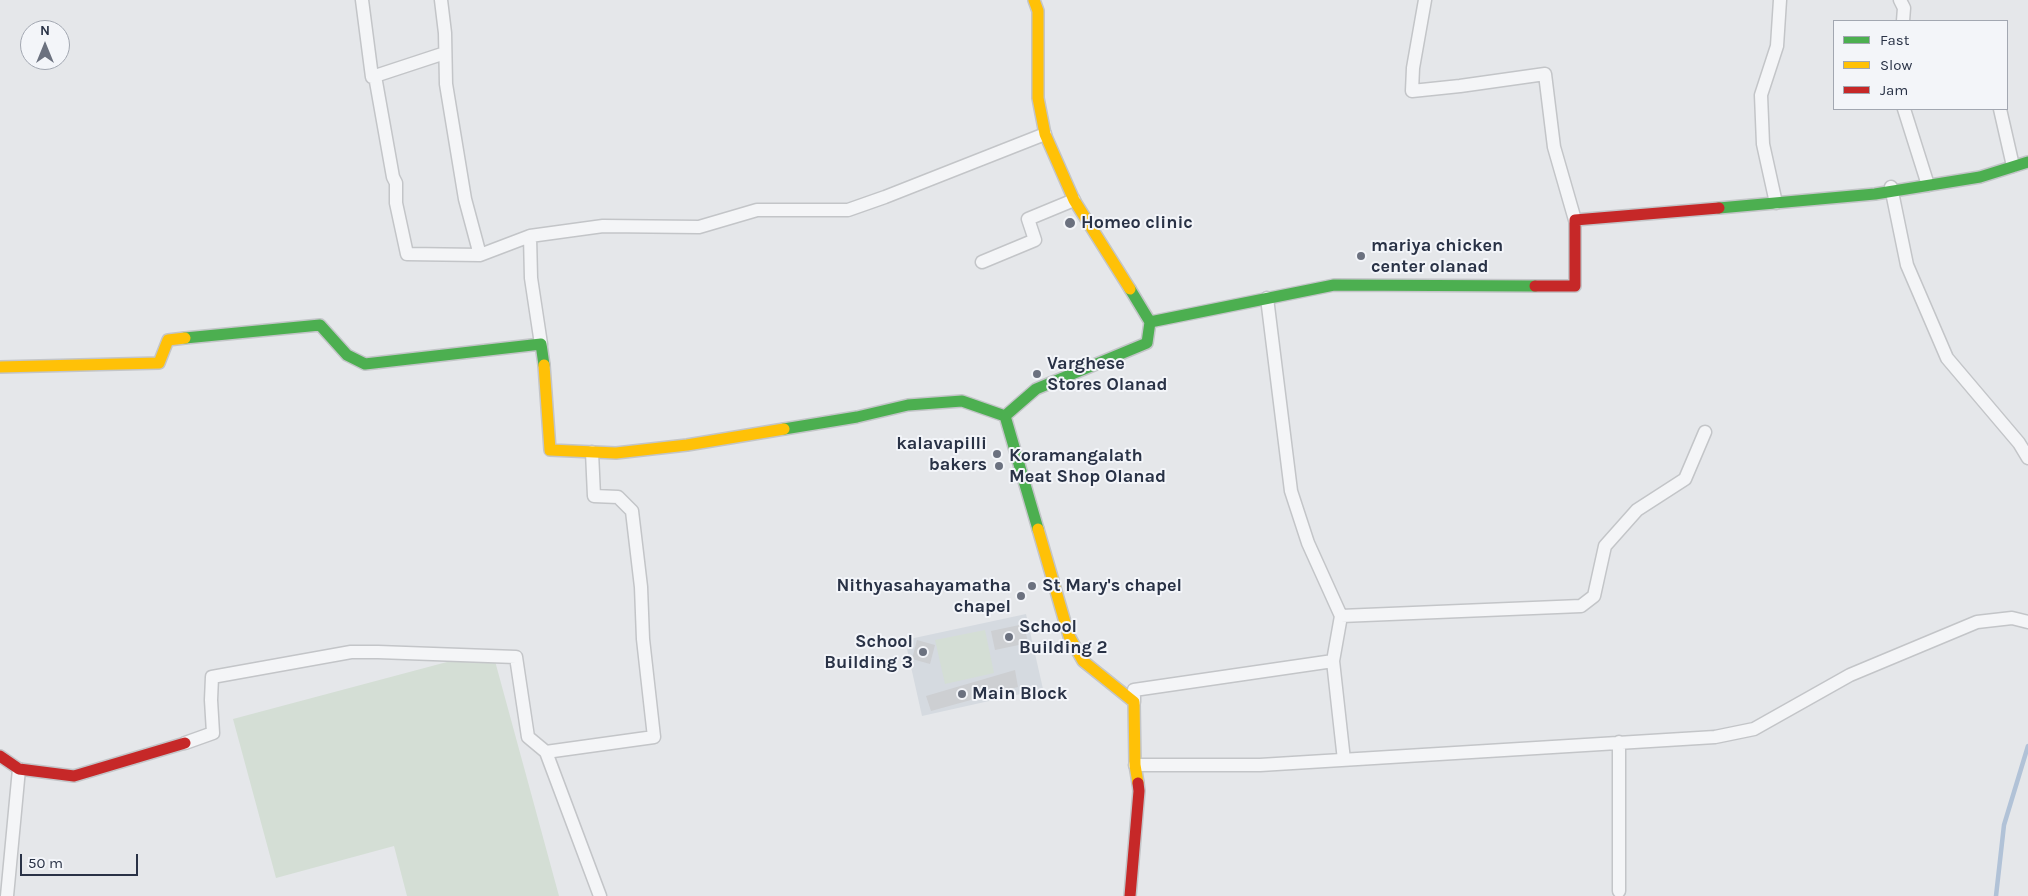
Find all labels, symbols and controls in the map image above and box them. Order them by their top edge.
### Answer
north arrow [20,20,70,70]
legend [1833,20,2008,110]
text: N [40,22,50,39]
text: Fast [1880,31,1909,49]
text: Slow [1880,56,1912,74]
text: Jam [1880,81,1908,99]
place label: Homeo clinic [1081,212,1193,234]
marker: Homeo clinic [1063,216,1077,230]
place label: mariya chicken center olanad [1371,235,1503,278]
marker: mariya chicken center olanad [1355,250,1367,262]
place label: Varghese Stores Olanad [1047,353,1168,396]
marker: Varghese Stores Olanad [1031,368,1043,380]
place label: kalavapilli bakers [896,433,987,476]
place label: Koramangalath Meat Shop Olanad [1009,445,1166,488]
marker: kalavapilli bakers [991,448,1003,460]
marker: Koramangalath Meat Shop Olanad [993,460,1005,472]
place label: Nithyasahayamatha chapel [836,575,1011,618]
place label: St Mary's chapel [1042,575,1182,597]
marker: St Mary's chapel [1026,580,1038,592]
marker: Nithyasahayamatha chapel [1015,590,1027,602]
place label: School Building 2 [1019,616,1107,659]
place label: School Building 3 [824,631,913,674]
marker: School Building 2 [1003,631,1015,643]
marker: School Building 3 [917,646,929,658]
place label: Main Block [972,683,1067,705]
marker: Main Block [956,688,968,700]
scale bar [22,844,140,876]
text: 50 m [28,854,63,872]

